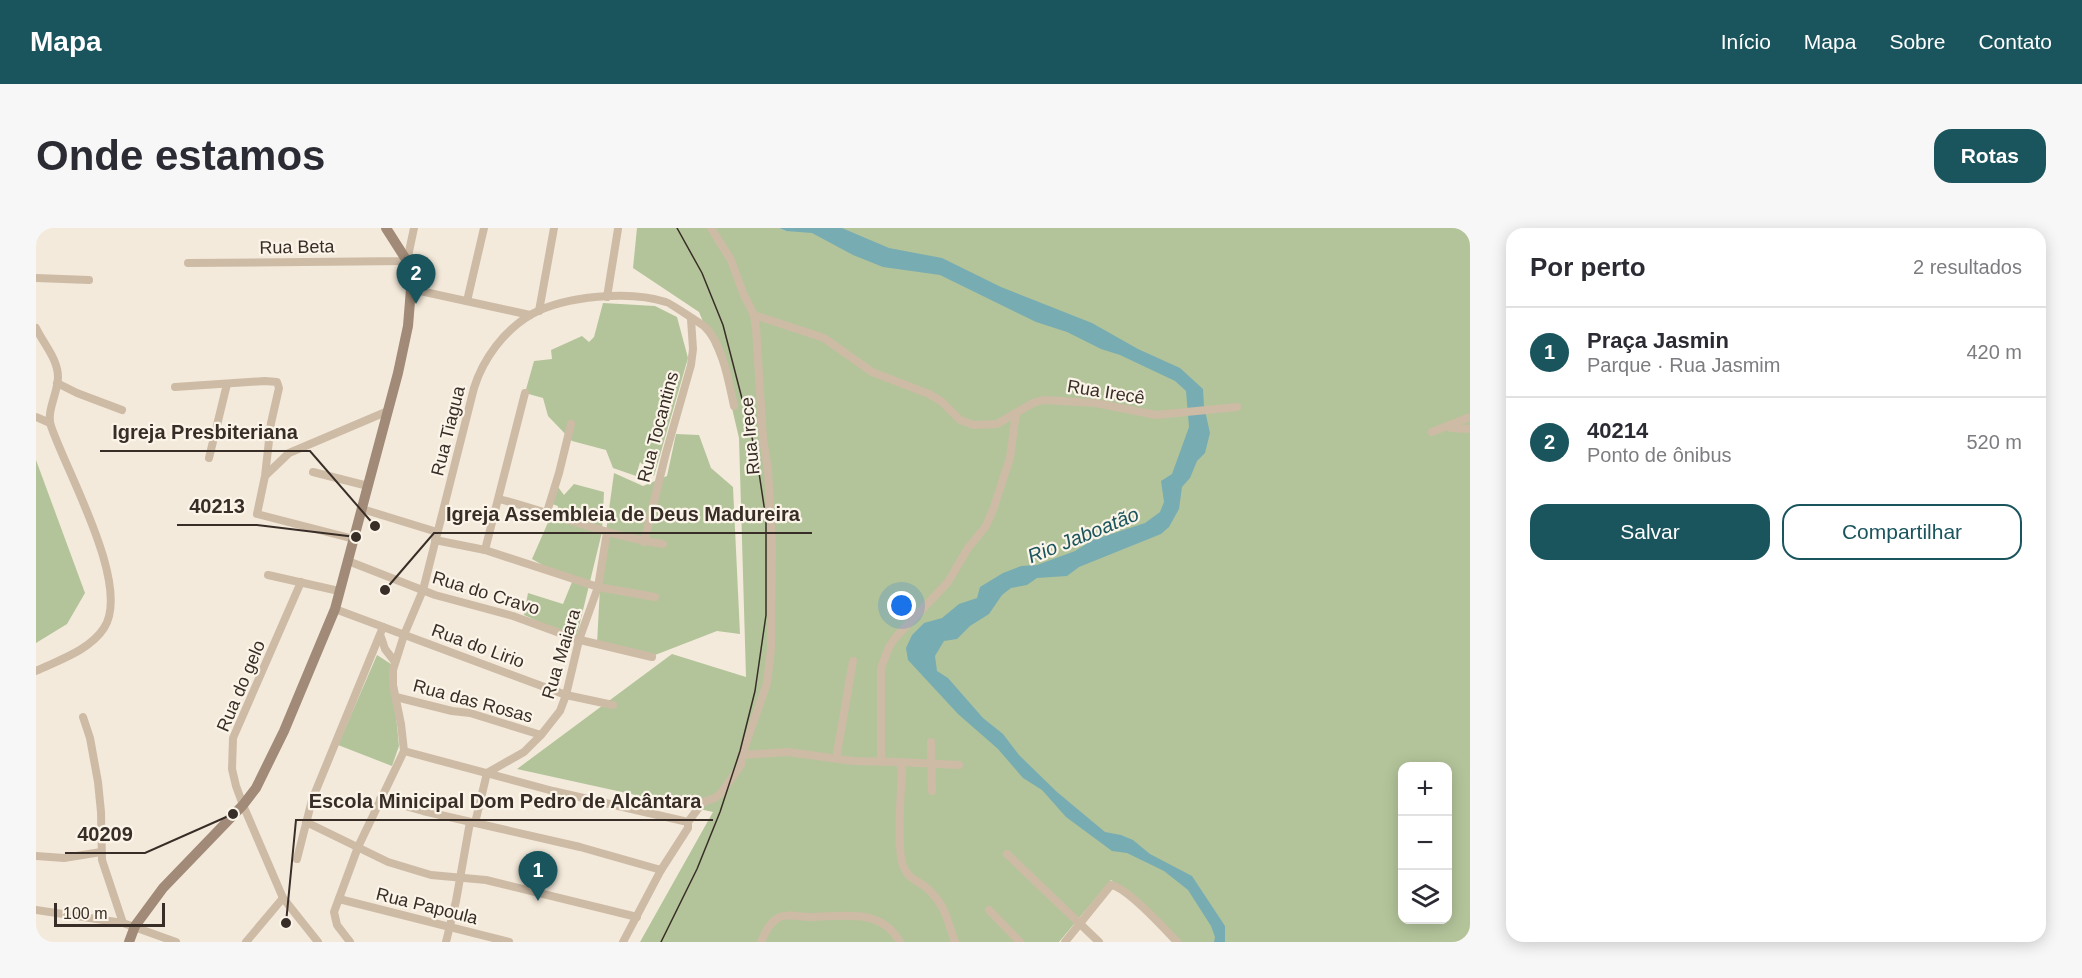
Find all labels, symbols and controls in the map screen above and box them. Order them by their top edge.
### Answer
text: Mapa [30,26,102,57]
text: Início [1721,30,1771,53]
text: Mapa [1804,30,1856,53]
text: Sobre [1889,30,1945,53]
text: Contato [1978,30,2052,53]
button: Rotas [1934,129,2046,183]
text: Onde estamos [36,132,325,179]
street label: Rua Beta [259,236,336,258]
text: Por perto [1530,252,1646,282]
pin: 2 [396,254,436,304]
text: 2 resultados [1913,256,2022,278]
text: Praça Jasmin [1587,328,1729,353]
text: 1 [1544,341,1555,363]
text: 420 m [1966,341,2022,363]
text: Parque · Rua Jasmim [1587,354,1780,376]
street label: Rua Tocantins [634,369,682,485]
street label: Rua Irecê [1066,376,1146,408]
street label: Rua Tiagua [427,383,469,478]
street label: Rua Irece [737,396,763,476]
callout: Igreja Presbiteriana [100,413,310,451]
text: 40214 [1587,418,1648,443]
text: Igreja Presbiteriana [112,421,299,443]
text: 2 [1544,431,1555,453]
text: 520 m [1966,431,2022,453]
text: Ponto de ônibus [1587,444,1732,466]
callout: 40213 [177,487,257,525]
text: 40213 [189,495,245,517]
callout: Igreja Assembleia de Deus Madureira [434,495,812,533]
text: Igreja Assembleia de Deus Madureira [446,503,801,525]
water label: Rio Jaboatão [1024,503,1142,567]
button: Salvar [1530,504,1770,560]
button: Compartilhar [1782,504,2022,560]
street label: Rua do Cravo [430,567,542,619]
your location [887,591,916,620]
street label: Rua Maiara [538,606,584,701]
street label: Rua do Lirio [429,620,527,672]
street label: Rua do gelo [213,637,269,735]
street label: Rua das Rosas [411,675,535,727]
map controls [1398,762,1452,924]
button: + [1398,762,1452,816]
callout: Escola Minicipal Dom Pedro de Alcântara [296,782,713,820]
text: Escola Minicipal Dom Pedro de Alcântara [309,790,702,812]
callout: 40209 [65,815,145,853]
button: − [1398,816,1452,870]
text: 40209 [77,823,133,845]
pin: 1 [518,852,558,901]
button: layers [1398,870,1452,924]
street label: Rua Papoula [374,884,481,929]
scale bar [54,900,165,928]
text: 100 m [63,905,107,922]

